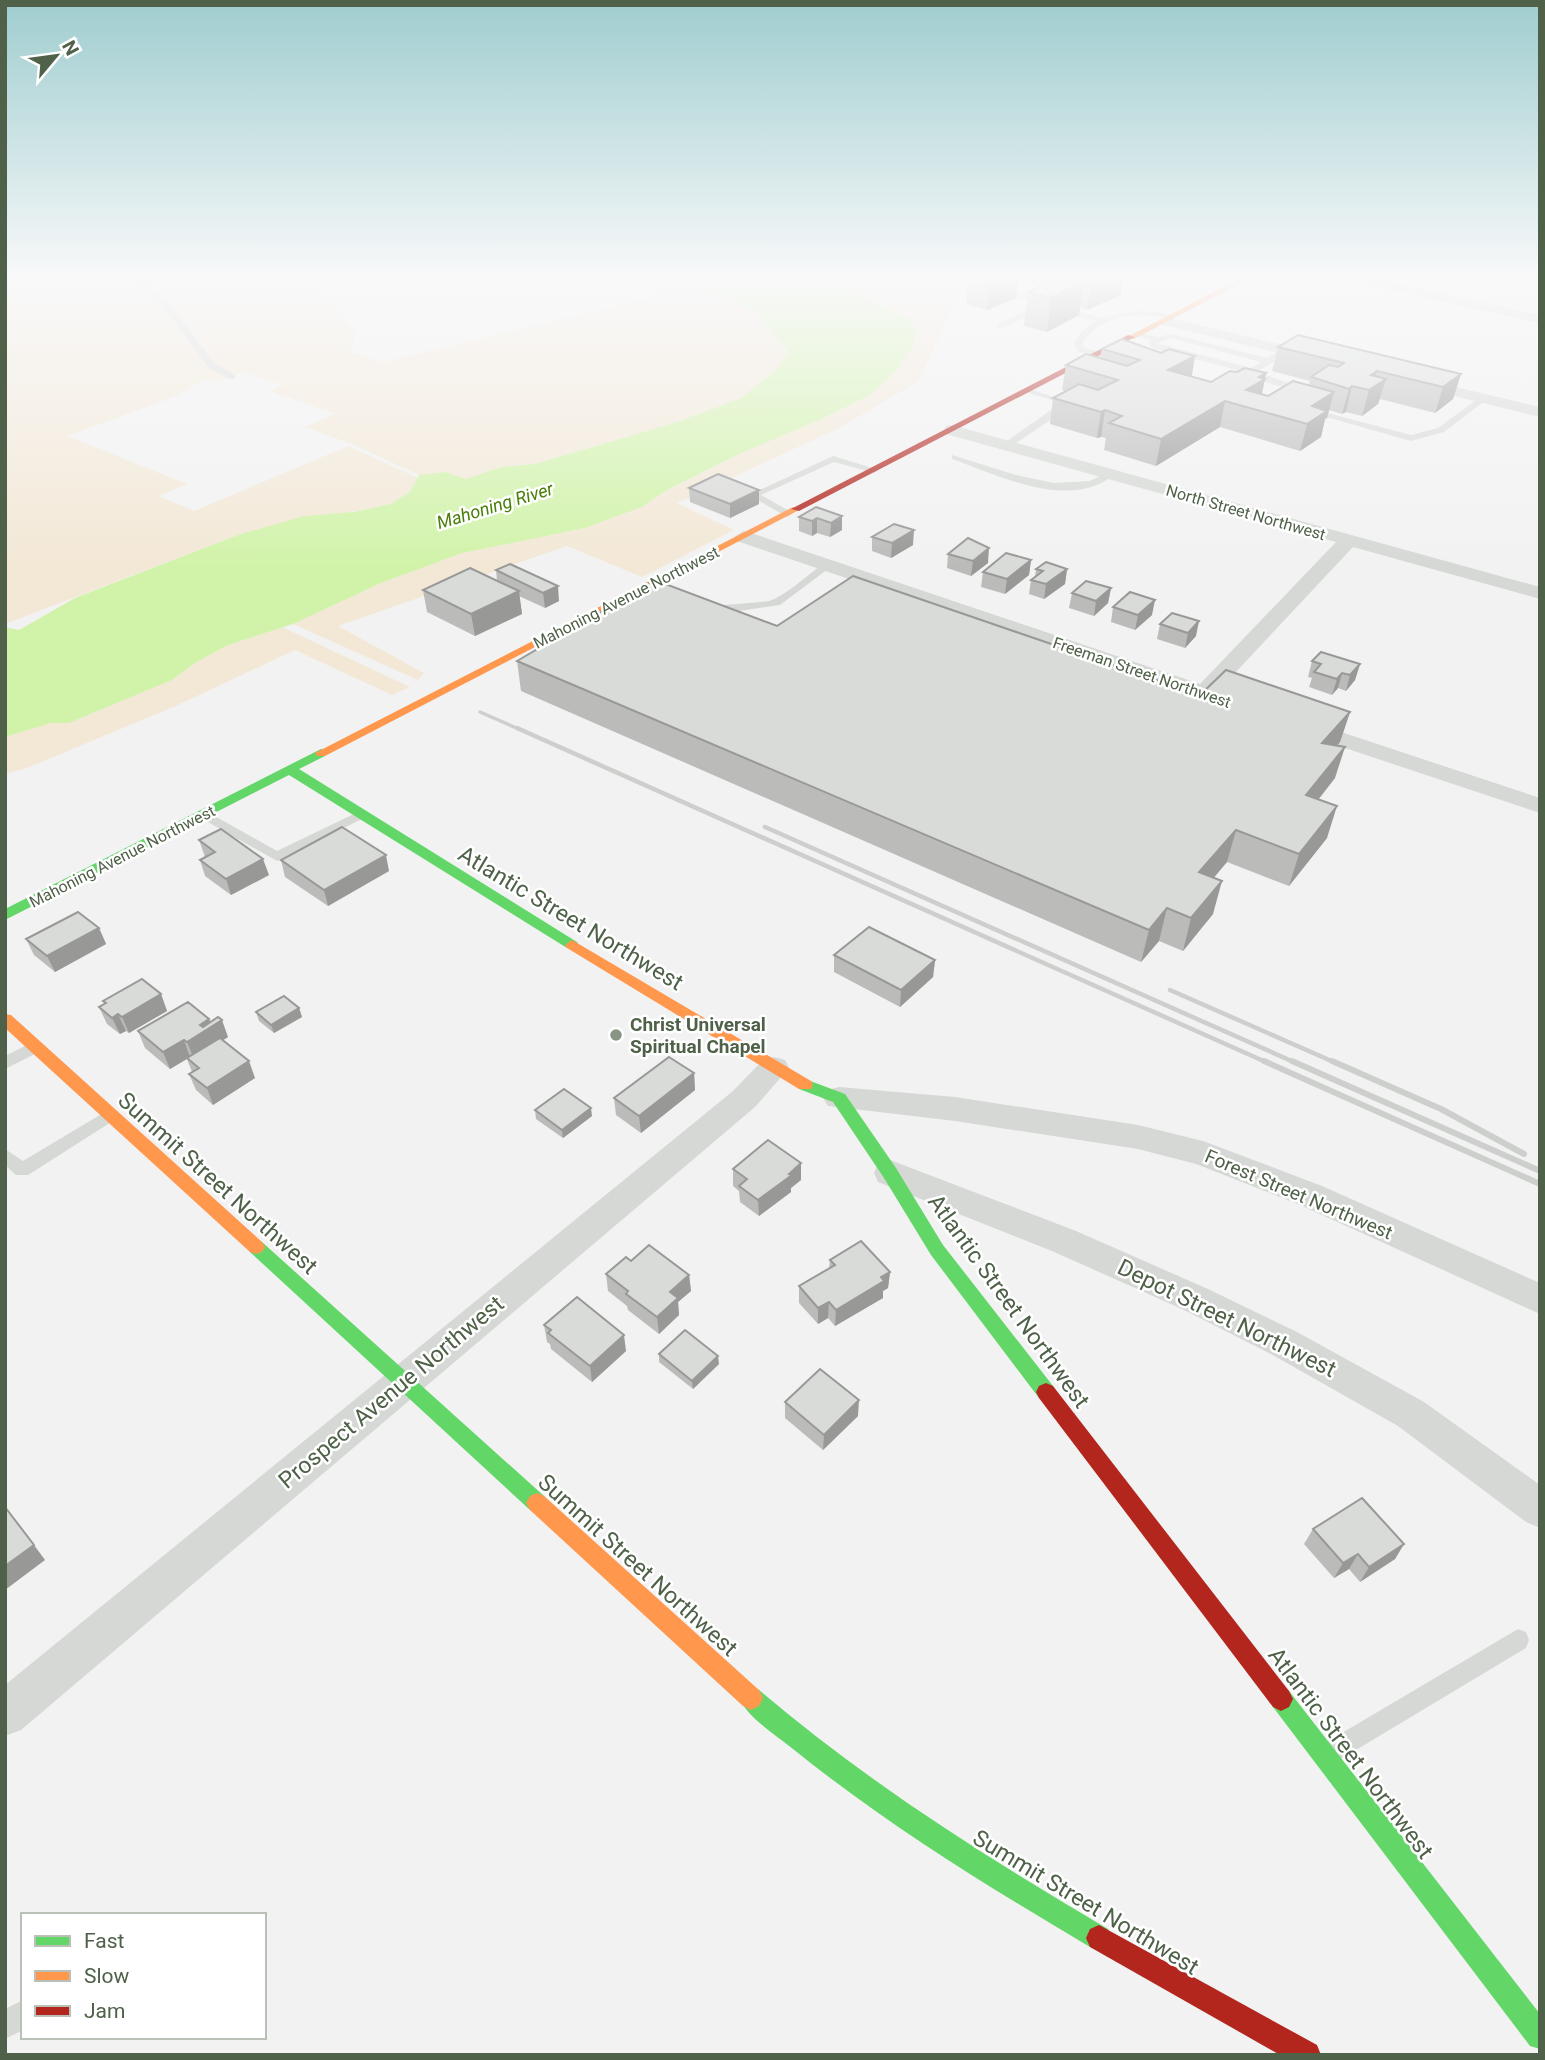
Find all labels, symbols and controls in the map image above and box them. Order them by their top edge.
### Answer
north arrow [21,21,91,91]
text: N [57,37,84,59]
water label: Mahoning River [434,478,557,533]
street label: North Street Northwest [1164,481,1328,544]
street label: Mahoning Avenue Northwest [530,542,722,653]
street label: Freeman Street Northwest [1050,633,1233,712]
street label: Mahoning Avenue Northwest [26,801,218,912]
street label: Atlantic Street Northwest [453,841,688,996]
place label: Christ Universal Spiritual Chapel [630,1013,766,1058]
marker: Christ Universal Spiritual Chapel [608,1027,624,1043]
street label: Summit Street Northwest [112,1087,323,1280]
street label: Forest Street Northwest [1202,1145,1396,1244]
street label: Atlantic Street Northwest [922,1189,1095,1413]
street label: Depot Street Northwest [1113,1254,1341,1383]
street label: Prospect Avenue Northwest [273,1290,509,1494]
street label: Summit Street Northwest [532,1469,743,1662]
street label: Atlantic Street Northwest [1262,1642,1439,1864]
street label: Summit Street Northwest [968,1824,1204,1981]
legend [21,1913,266,2039]
text: Fast [84,1929,125,1953]
text: Slow [84,1964,130,1988]
text: Jam [84,1999,125,2023]

